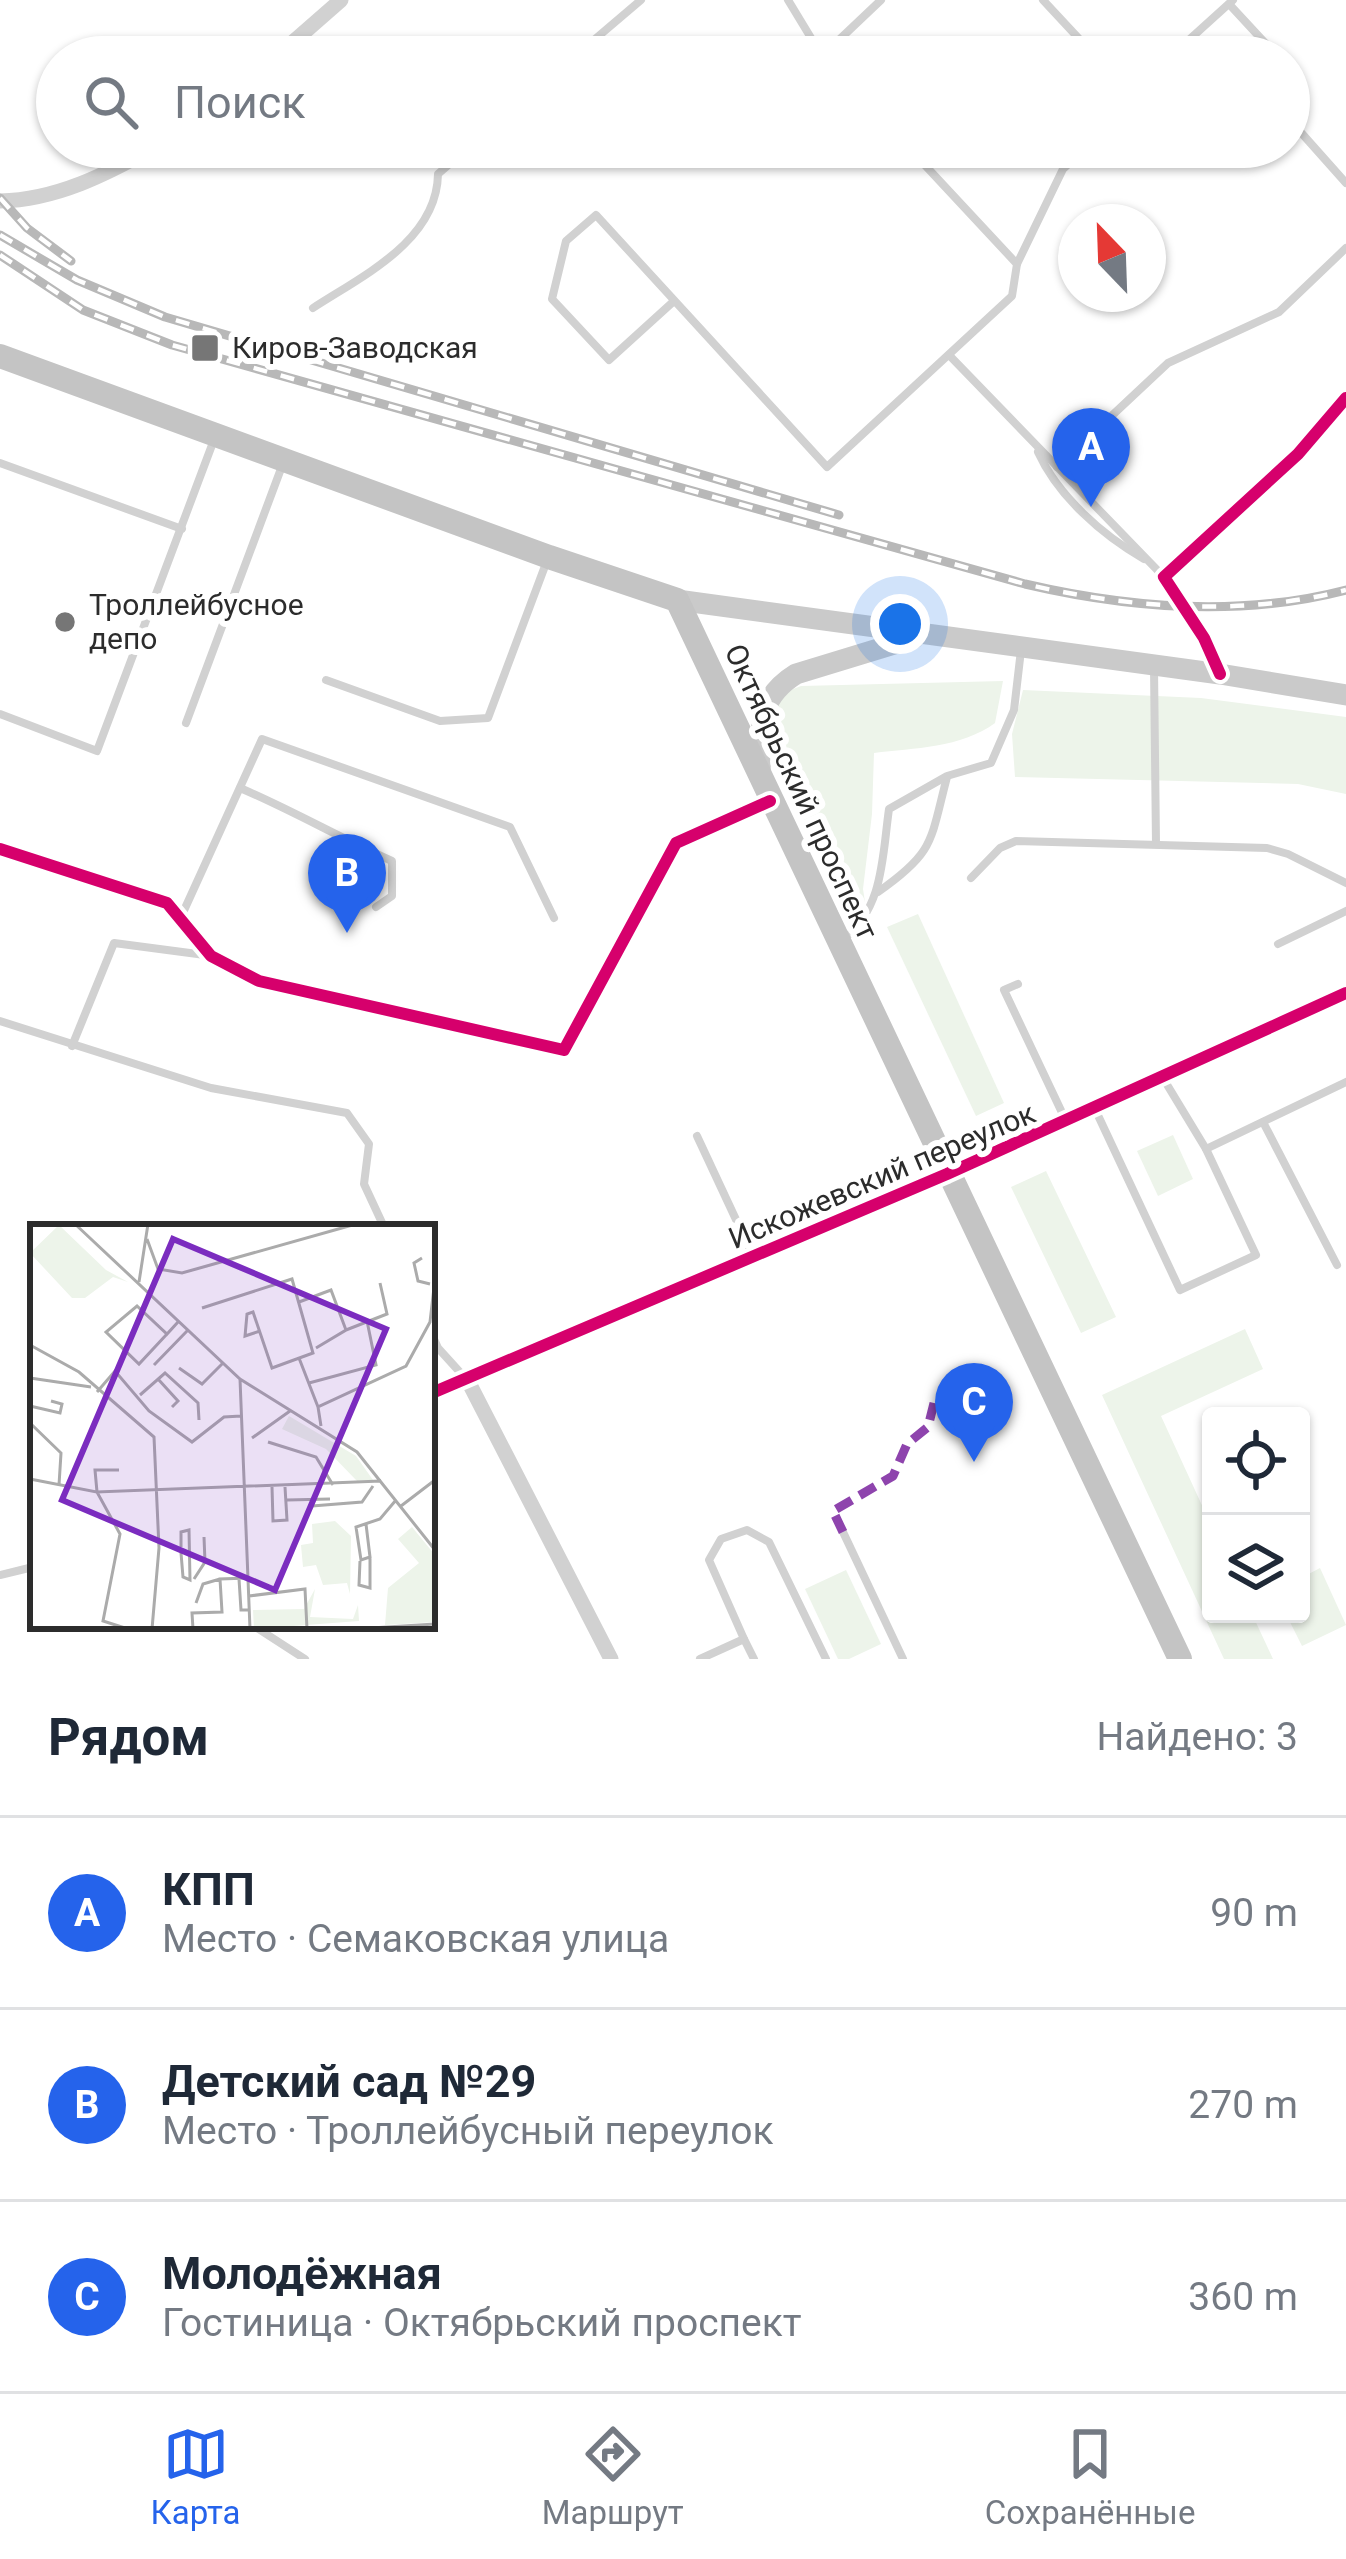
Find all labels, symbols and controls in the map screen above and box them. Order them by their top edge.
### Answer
search box [36,36,1310,168]
icon: search [78,69,144,135]
text: Поиск [174,76,306,129]
north arrow [1058,204,1166,312]
place label: Киров-Заводская [232,330,478,365]
marker: Киров-Заводская [189,332,221,364]
pin: A [1052,408,1130,507]
place label: Троллейбусное депо [89,587,304,656]
your location [870,594,930,654]
marker: Троллейбусное депо [52,609,78,635]
street label: Октябрьский проспект [718,638,885,945]
pin: B [308,834,386,933]
street label: Искожевский переулок [723,1095,1040,1256]
inset map [30,1224,435,1629]
pin: C [935,1363,1013,1462]
map controls [1202,1407,1310,1623]
button: locate [1202,1407,1310,1515]
button: layers [1202,1515,1310,1623]
text: Рядом [48,1708,209,1767]
text: Найдено: 3 [1096,1714,1298,1760]
text: КПП [162,1863,255,1916]
text: A [74,1890,100,1936]
text: 90 m [1210,1890,1298,1936]
text: Место · Семаковская улица [162,1916,669,1962]
text: Детский сад №29 [162,2055,536,2108]
text: B [75,2082,99,2128]
text: 270 m [1188,2082,1298,2128]
text: Место · Троллейбусный переулок [162,2108,774,2154]
text: Молодёжная [162,2247,442,2300]
text: C [74,2274,100,2320]
text: 360 m [1188,2274,1298,2320]
text: Гостиница · Октябрьский проспект [162,2300,802,2346]
tab: Карта [151,2421,241,2532]
tab: Маршрут [542,2421,684,2532]
tab: Сохранённые [985,2421,1195,2532]

